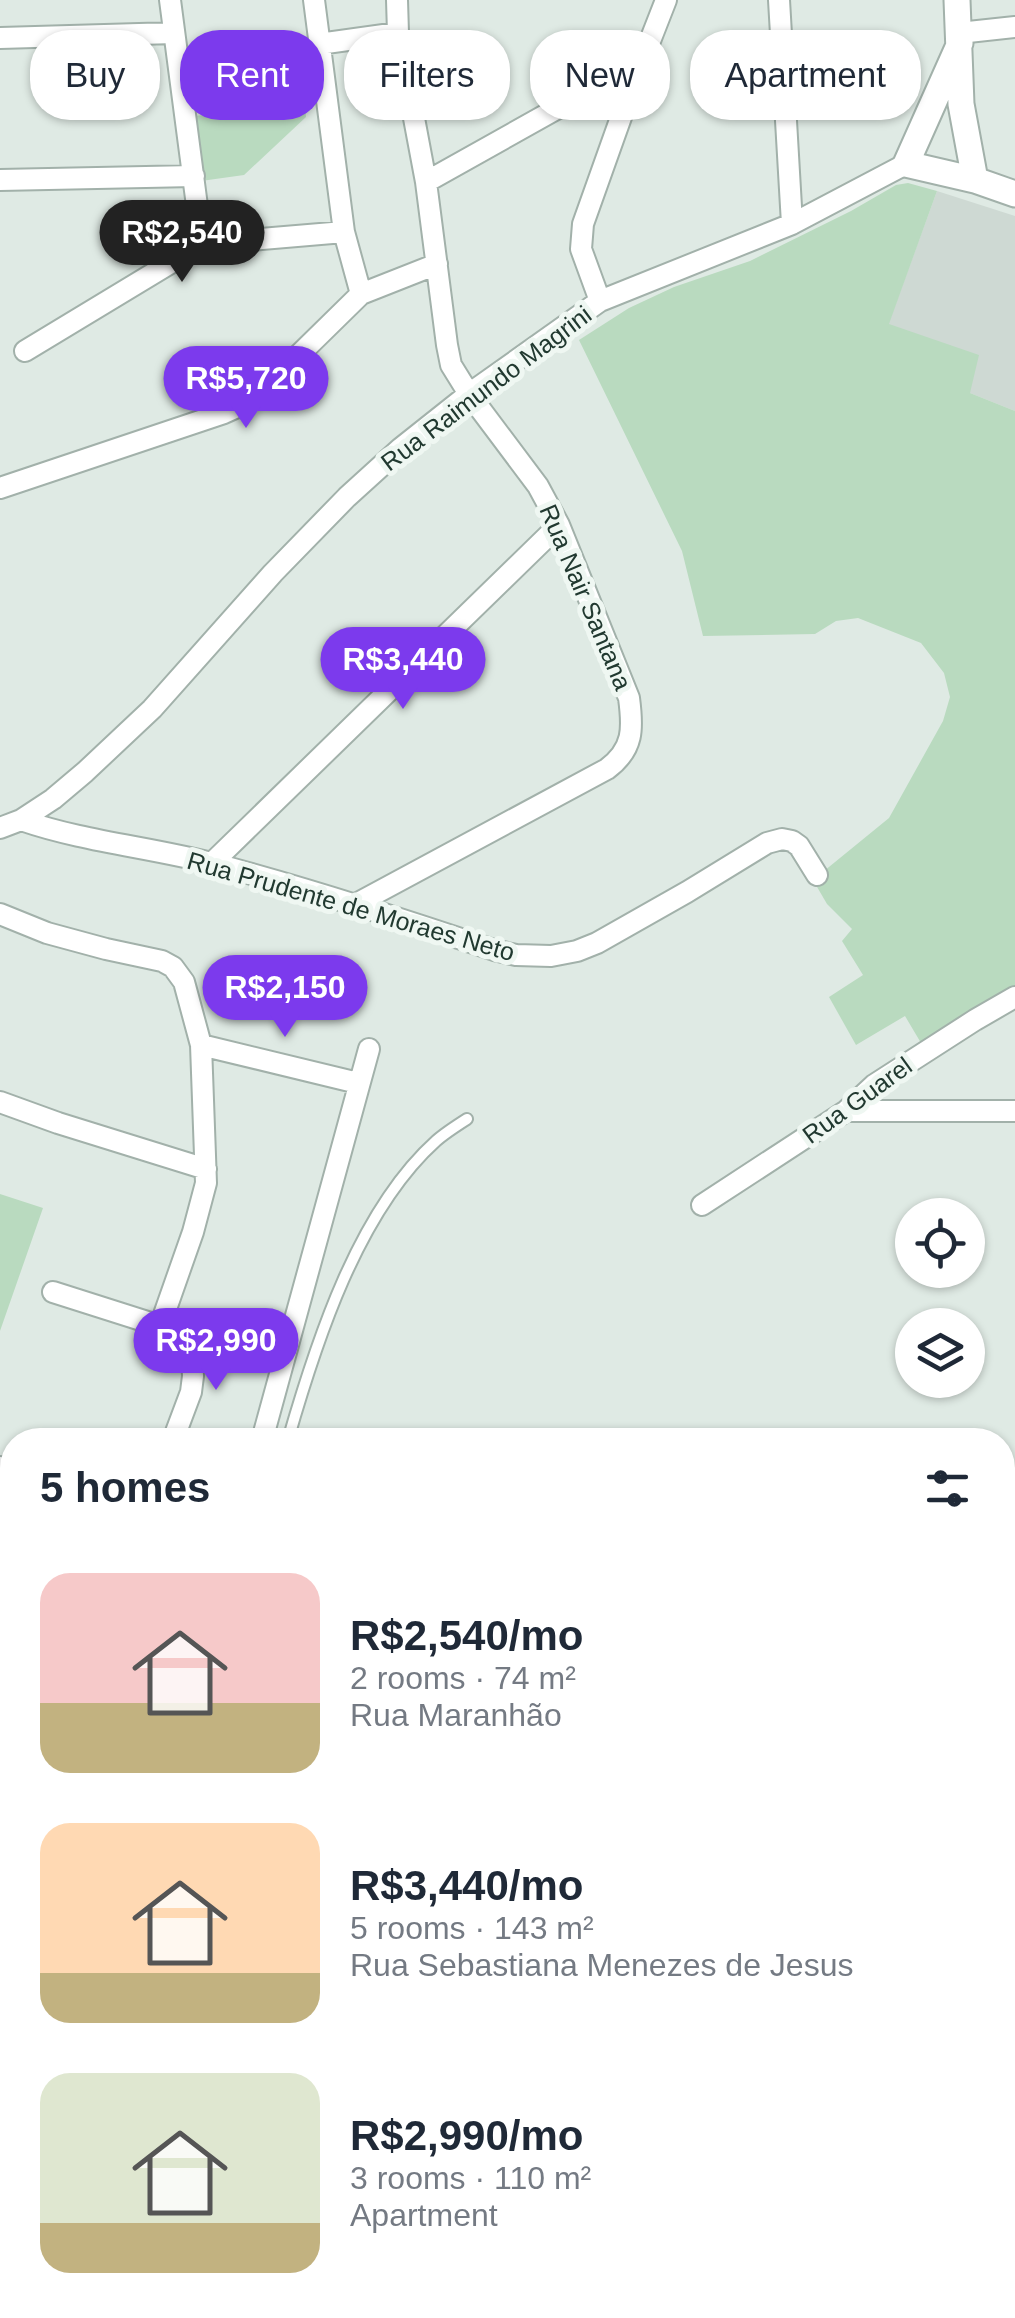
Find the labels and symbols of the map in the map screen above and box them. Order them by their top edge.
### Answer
pin: R$2,540 [90,200,274,285]
street label: Rua Raimundo Magrini [375,300,597,476]
pin: R$5,720 [154,346,338,431]
street label: Rua Nair Santana [534,500,638,694]
pin: R$3,440 [311,627,495,712]
street label: Rua Prudente de Moraes Neto [184,846,518,966]
pin: R$2,150 [193,955,377,1040]
street label: Rua Guarel [797,1051,917,1149]
pin: R$2,990 [124,1308,308,1393]

